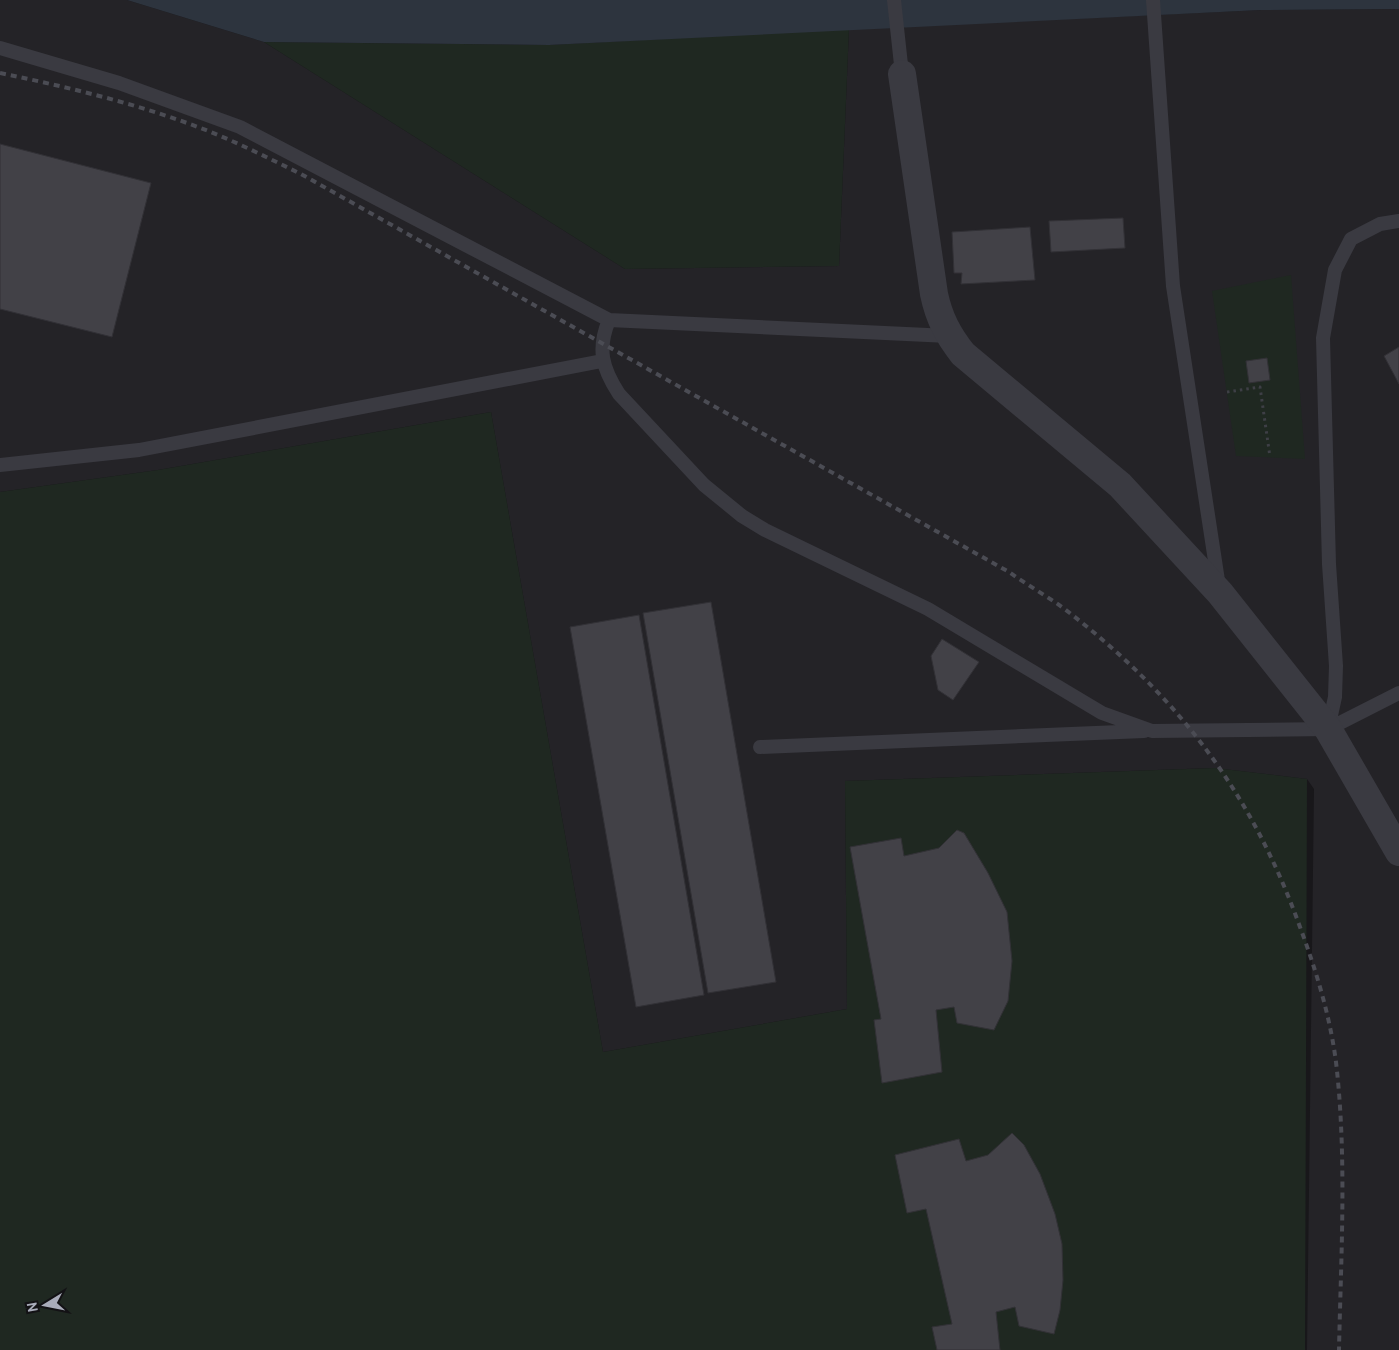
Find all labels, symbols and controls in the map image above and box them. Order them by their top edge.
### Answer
north arrow [20,1280,70,1330]
text: N [24,1301,43,1313]

